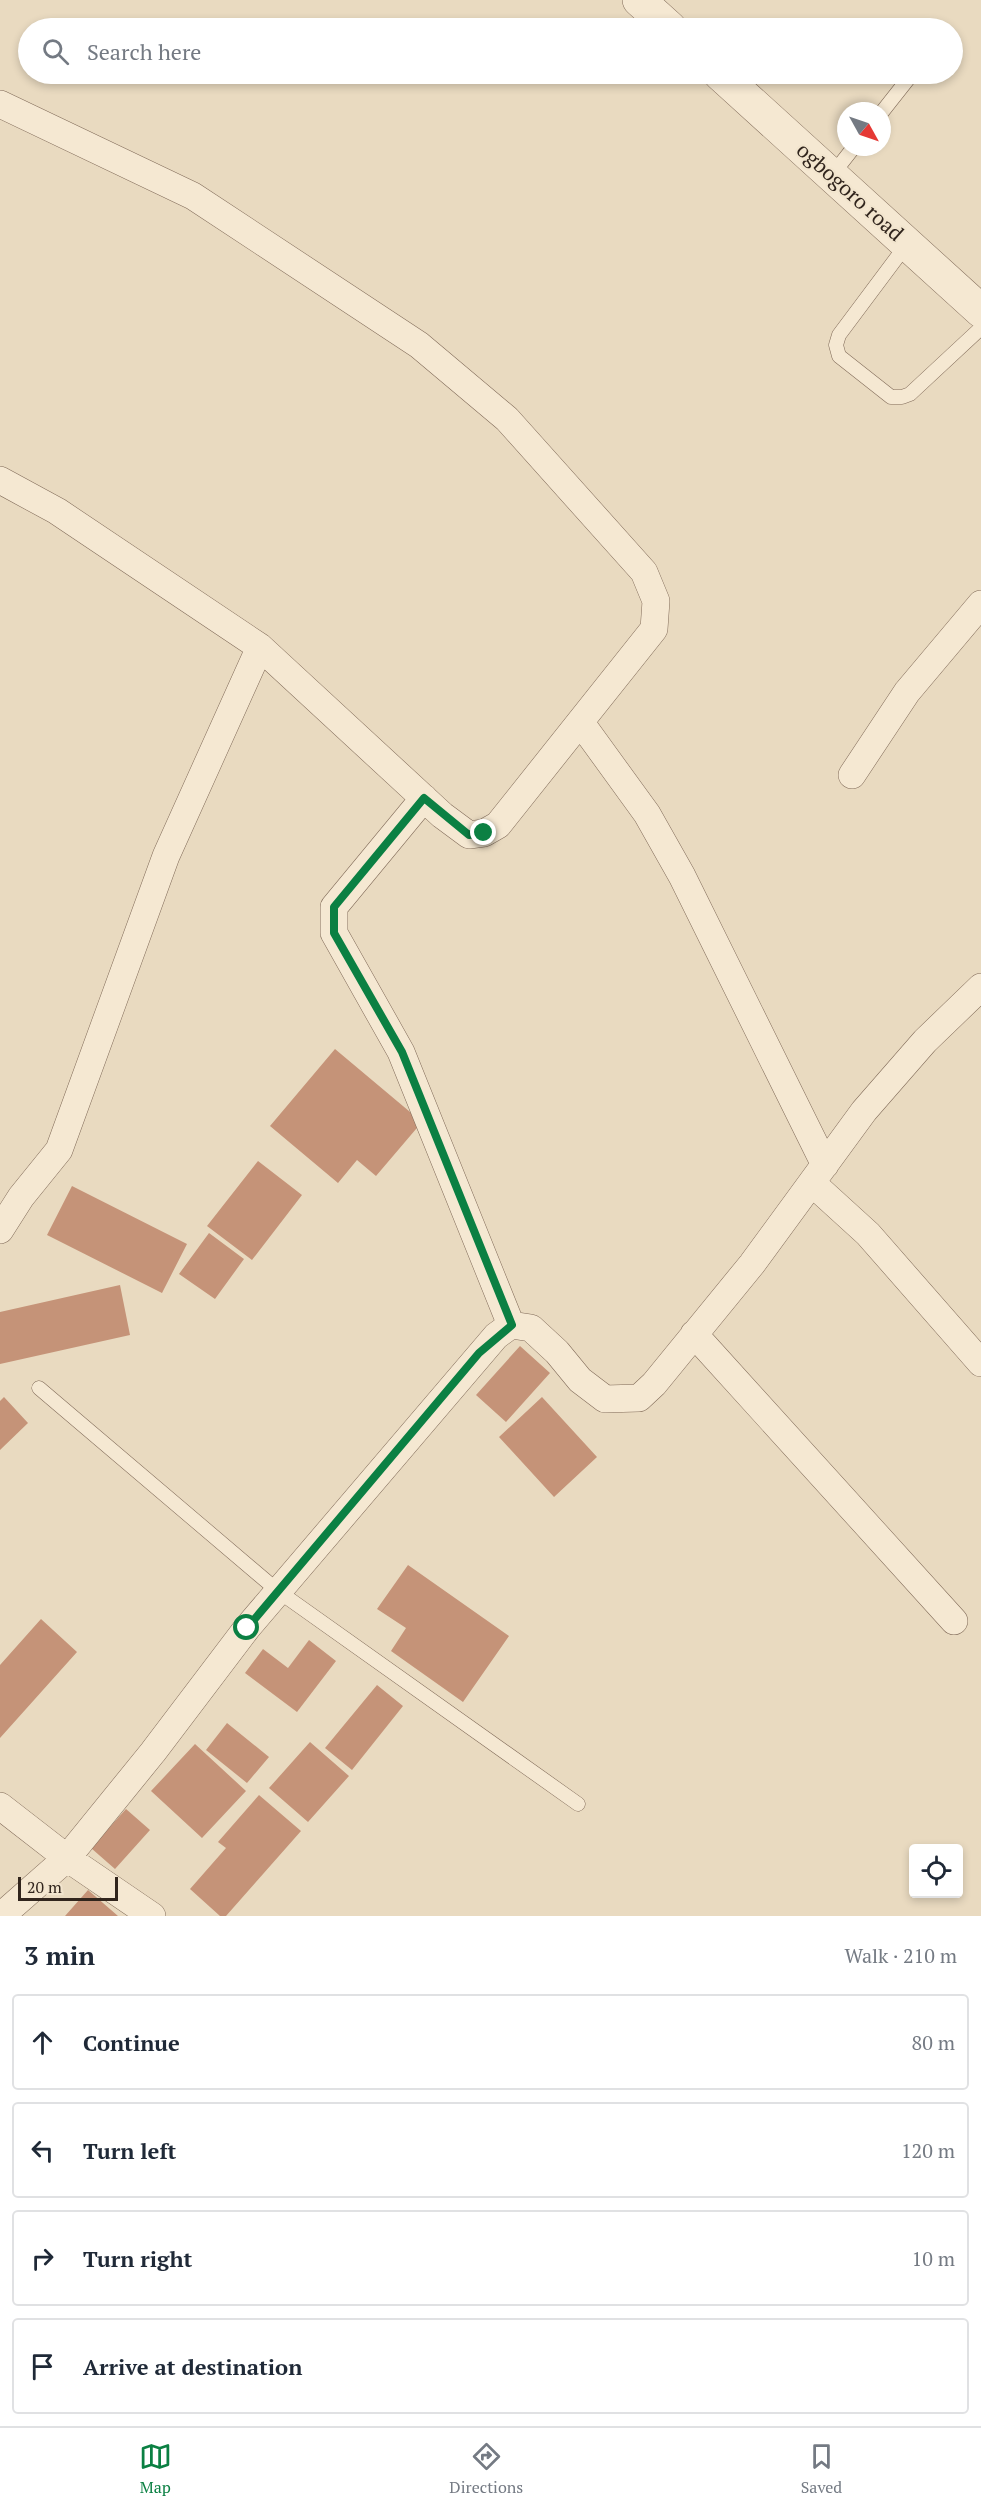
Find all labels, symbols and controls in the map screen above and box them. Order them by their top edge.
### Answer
search box [18,18,963,84]
icon: search [39,35,72,68]
text: Search here [87,37,201,66]
north arrow [837,102,891,156]
street label: ogbogoro road [791,136,910,247]
route end [470,819,496,845]
route start [233,1614,259,1640]
map controls [909,1844,963,1898]
button: locate [909,1844,963,1898]
scale bar [18,1874,118,1902]
text: 20 m [27,1876,62,1898]
text: 3 min [24,1938,95,1972]
text: Walk · 210 m [845,1942,957,1969]
icon: ahead [26,2026,59,2059]
text: Continue [83,2028,180,2057]
text: 80 m [912,2029,955,2056]
icon: left [26,2134,59,2167]
text: Turn left [83,2136,176,2165]
text: 120 m [901,2137,955,2164]
icon: right [26,2242,59,2275]
text: Turn right [83,2244,192,2273]
text: 10 m [912,2245,955,2272]
icon: arrive [26,2350,59,2383]
text: Arrive at destination [83,2352,302,2381]
tab: Map [139,2440,172,2498]
tab: Directions [449,2440,523,2498]
tab: Saved [801,2440,842,2498]

